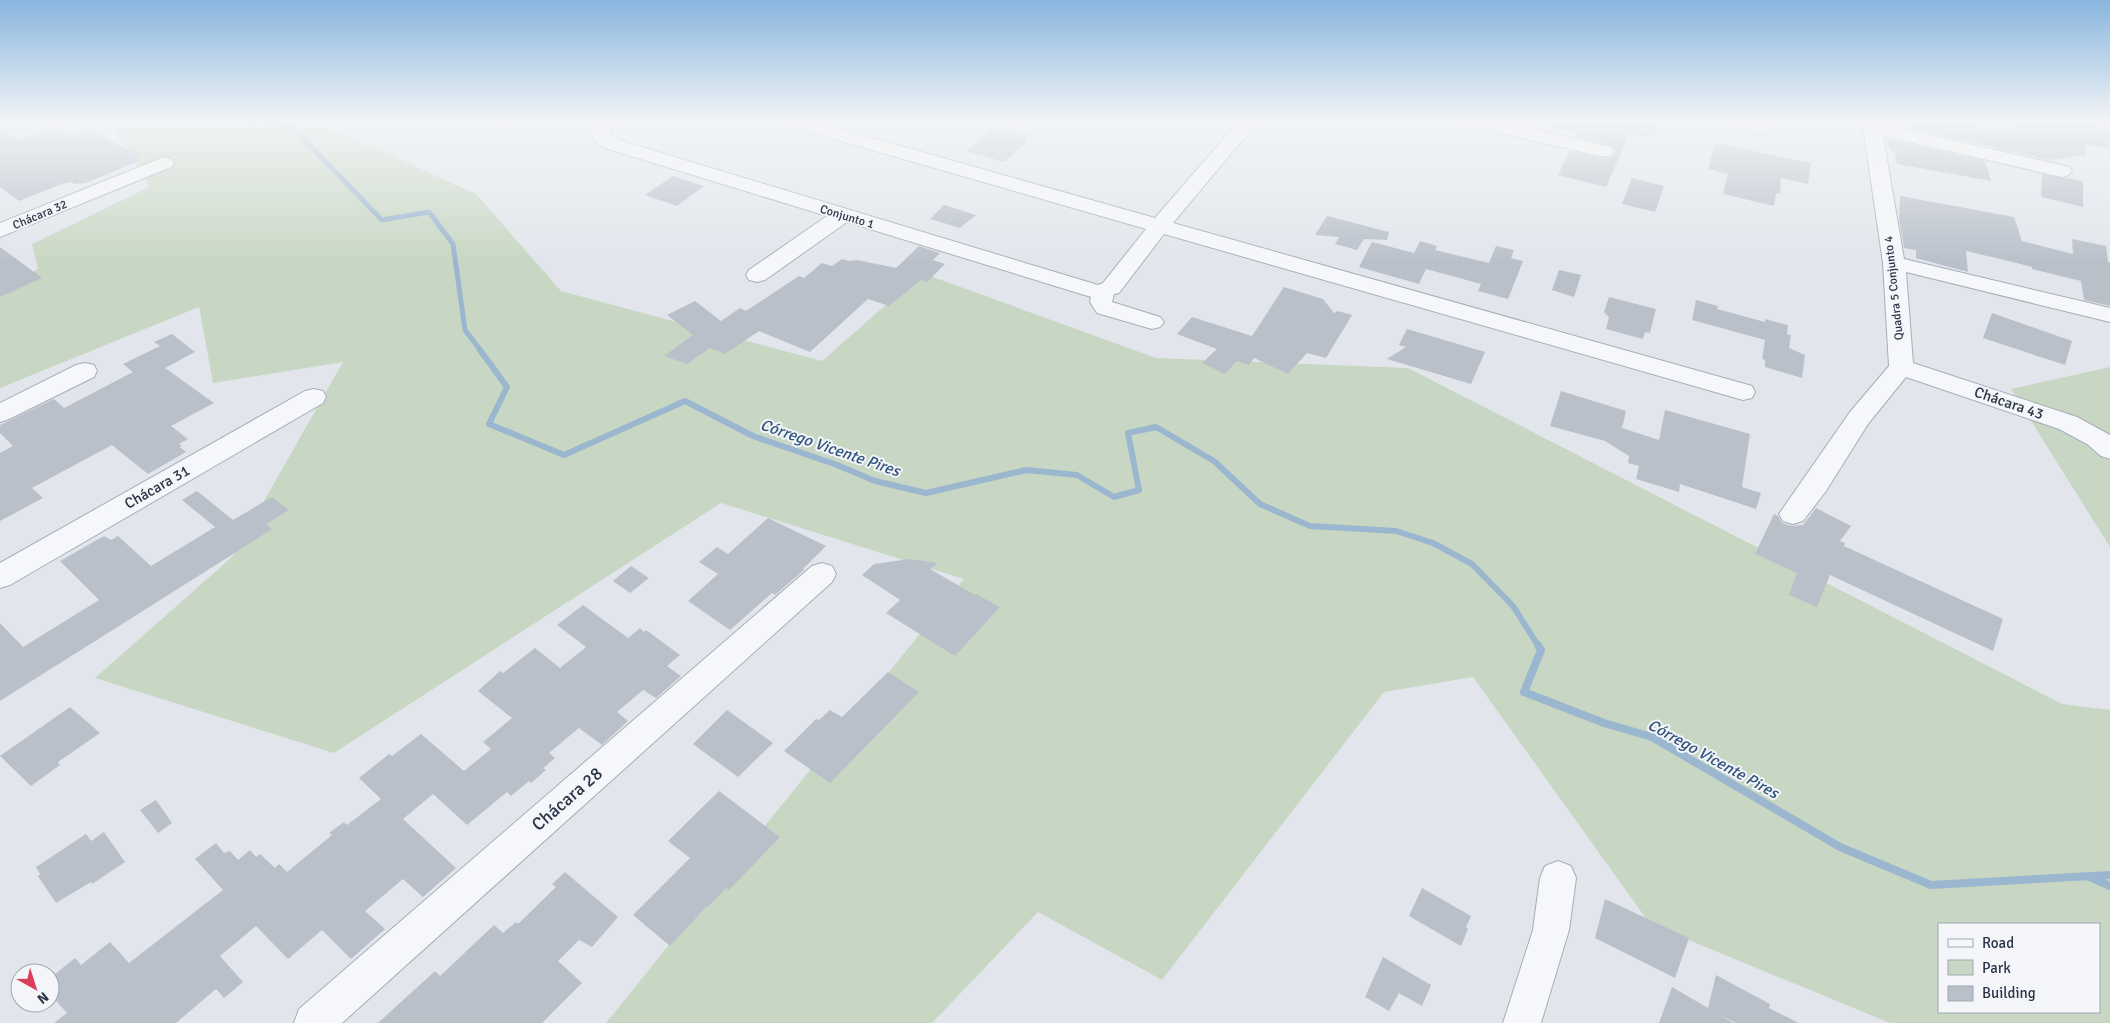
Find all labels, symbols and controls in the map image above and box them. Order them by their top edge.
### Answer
street label: Chácara 32 [11,197,69,233]
street label: Conjunto 1 [818,202,876,232]
street label: Quadra 5 Conjunto 4 [1881,235,1907,341]
street label: Chácara 43 [1972,383,2046,423]
water label: Córrego Vicente Pires [758,415,904,482]
street label: Chácara 31 [121,461,193,513]
water label: Córrego Vicente Pires [1644,715,1784,804]
street label: Chácara 28 [527,762,607,836]
legend [1938,923,2100,1013]
text: Road [1982,934,2014,952]
text: Park [1982,959,2011,977]
north arrow [10,963,60,1013]
text: Building [1982,984,2036,1002]
text: N [34,988,52,1007]

